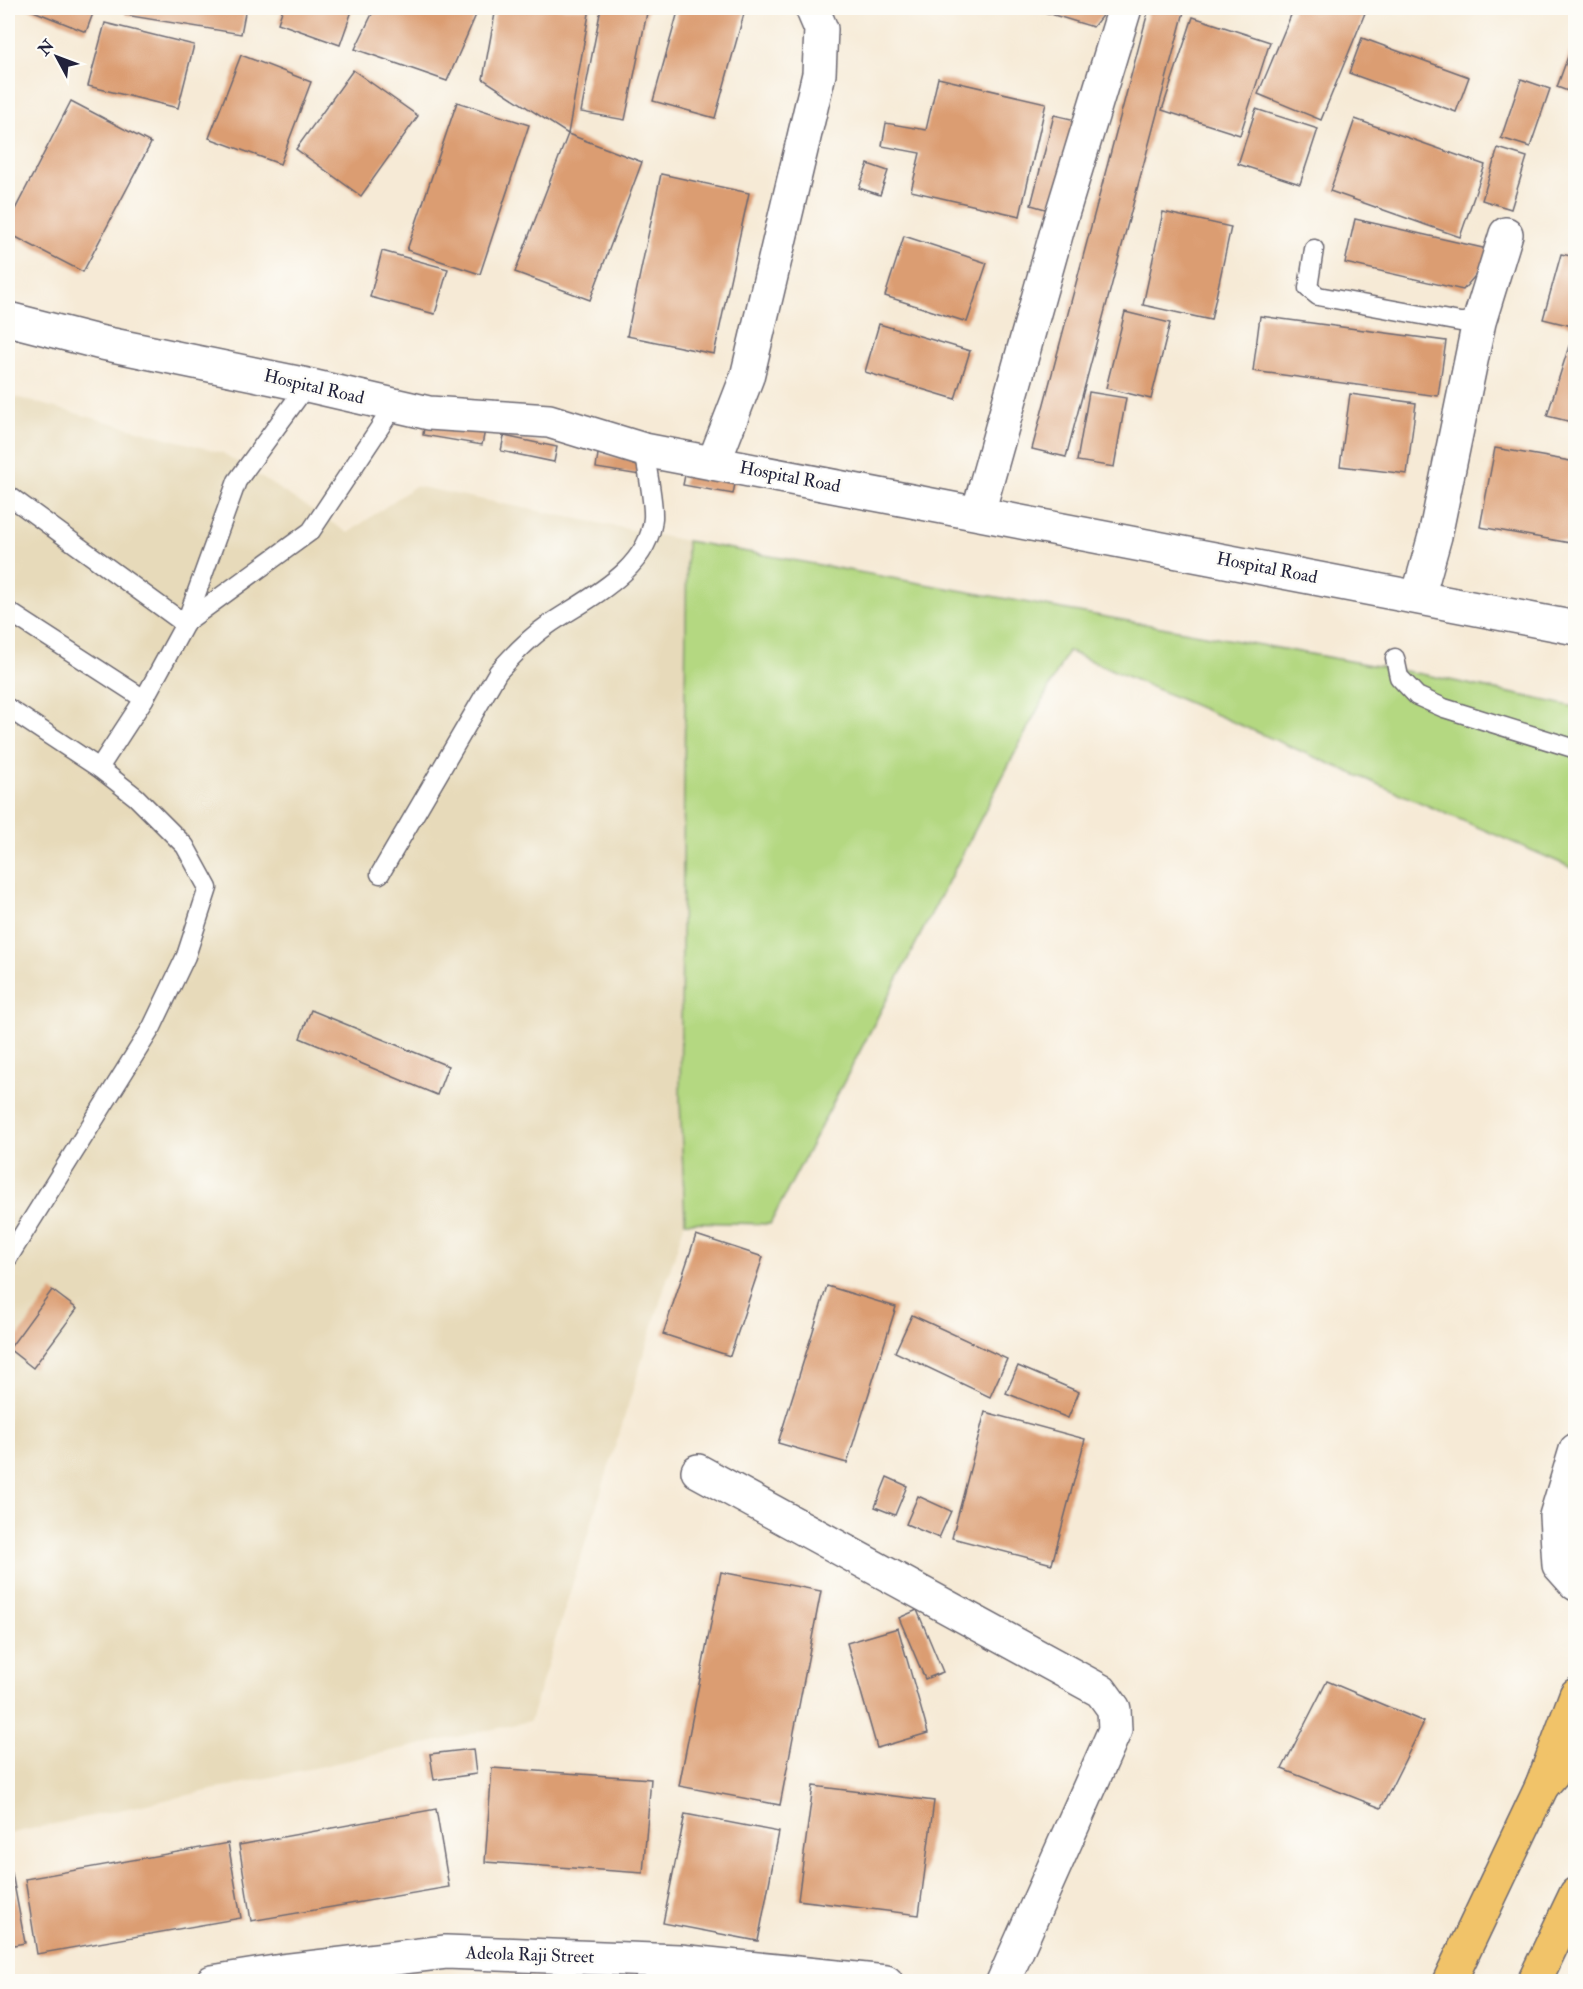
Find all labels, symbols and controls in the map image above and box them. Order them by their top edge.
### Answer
north arrow [27,27,87,87]
text: N [34,35,59,61]
street label: Hospital Road [262,364,367,410]
street label: Hospital Road [738,456,843,498]
street label: Hospital Road [1215,547,1320,589]
street label: Adeola Raji Street [464,1941,595,1969]

